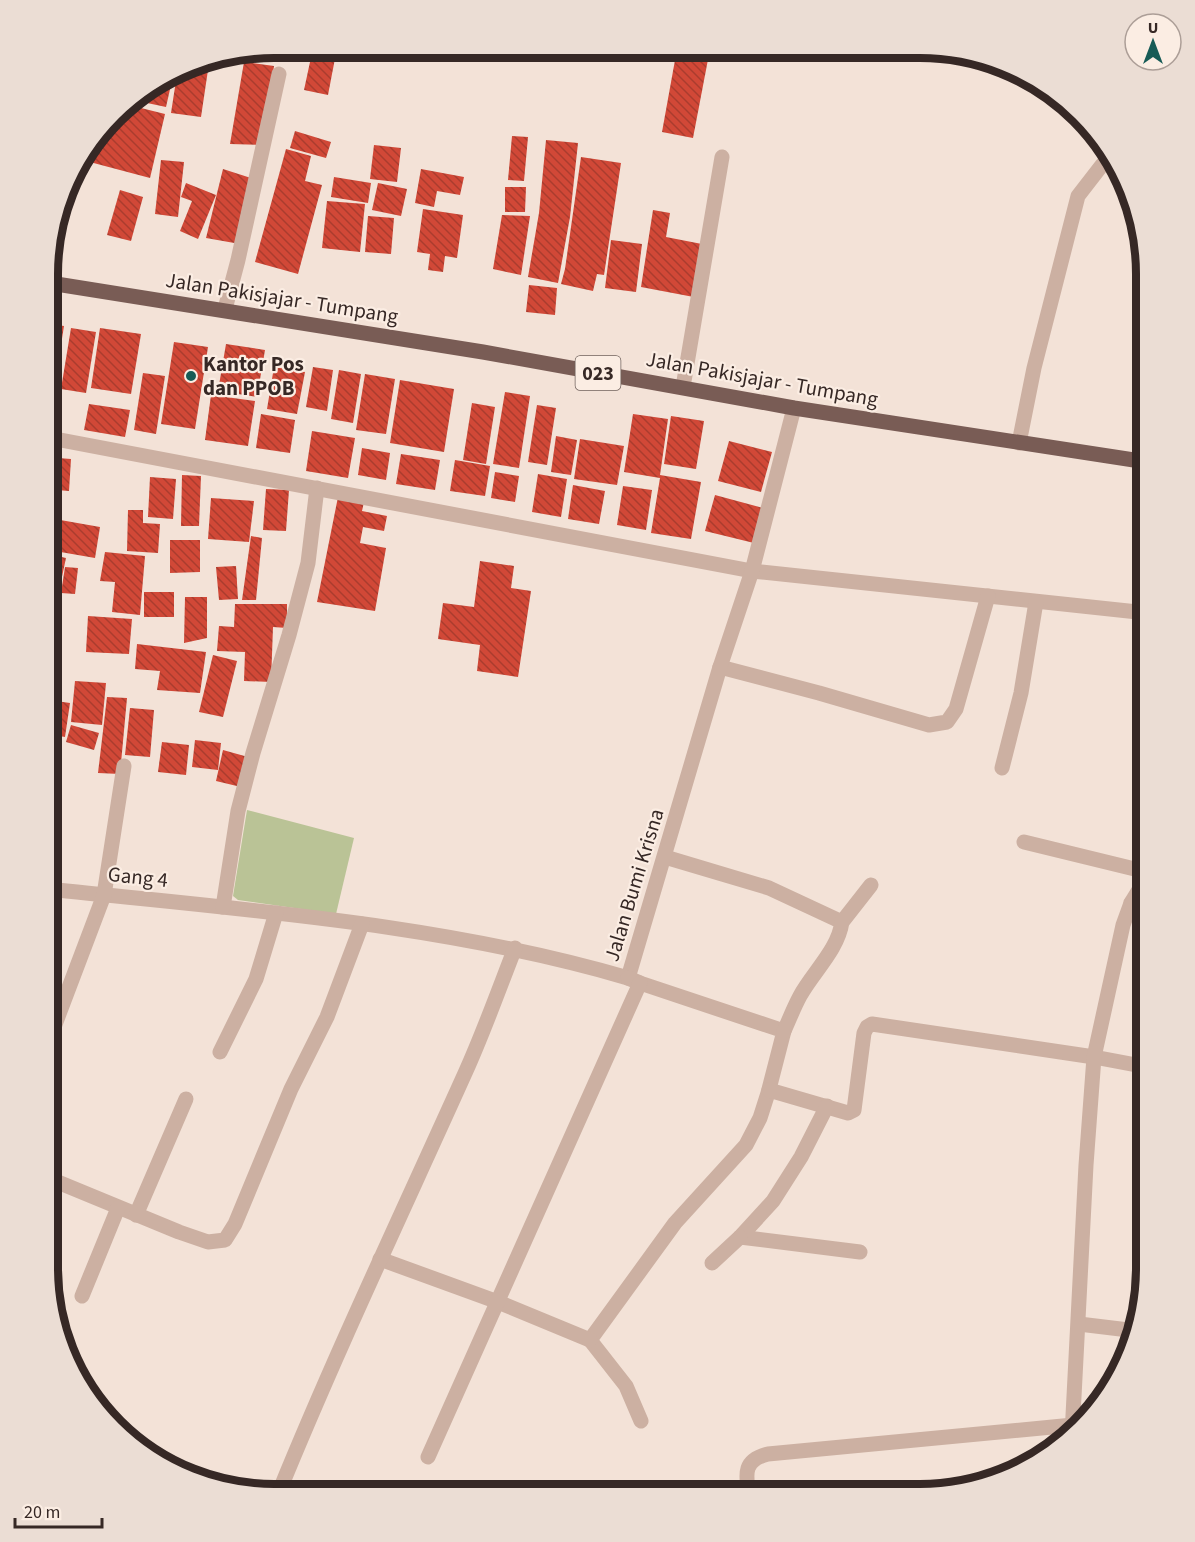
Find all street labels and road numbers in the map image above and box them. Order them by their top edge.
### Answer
street label: Jalan Pakisjajar - Tumpang [164,265,401,331]
street label: Jalan Pakisjajar - Tumpang [644,344,881,414]
road number: 023 [576,356,620,390]
street label: Jalan Bumi Krisna [597,805,671,965]
street label: Gang 4 [106,859,170,895]

